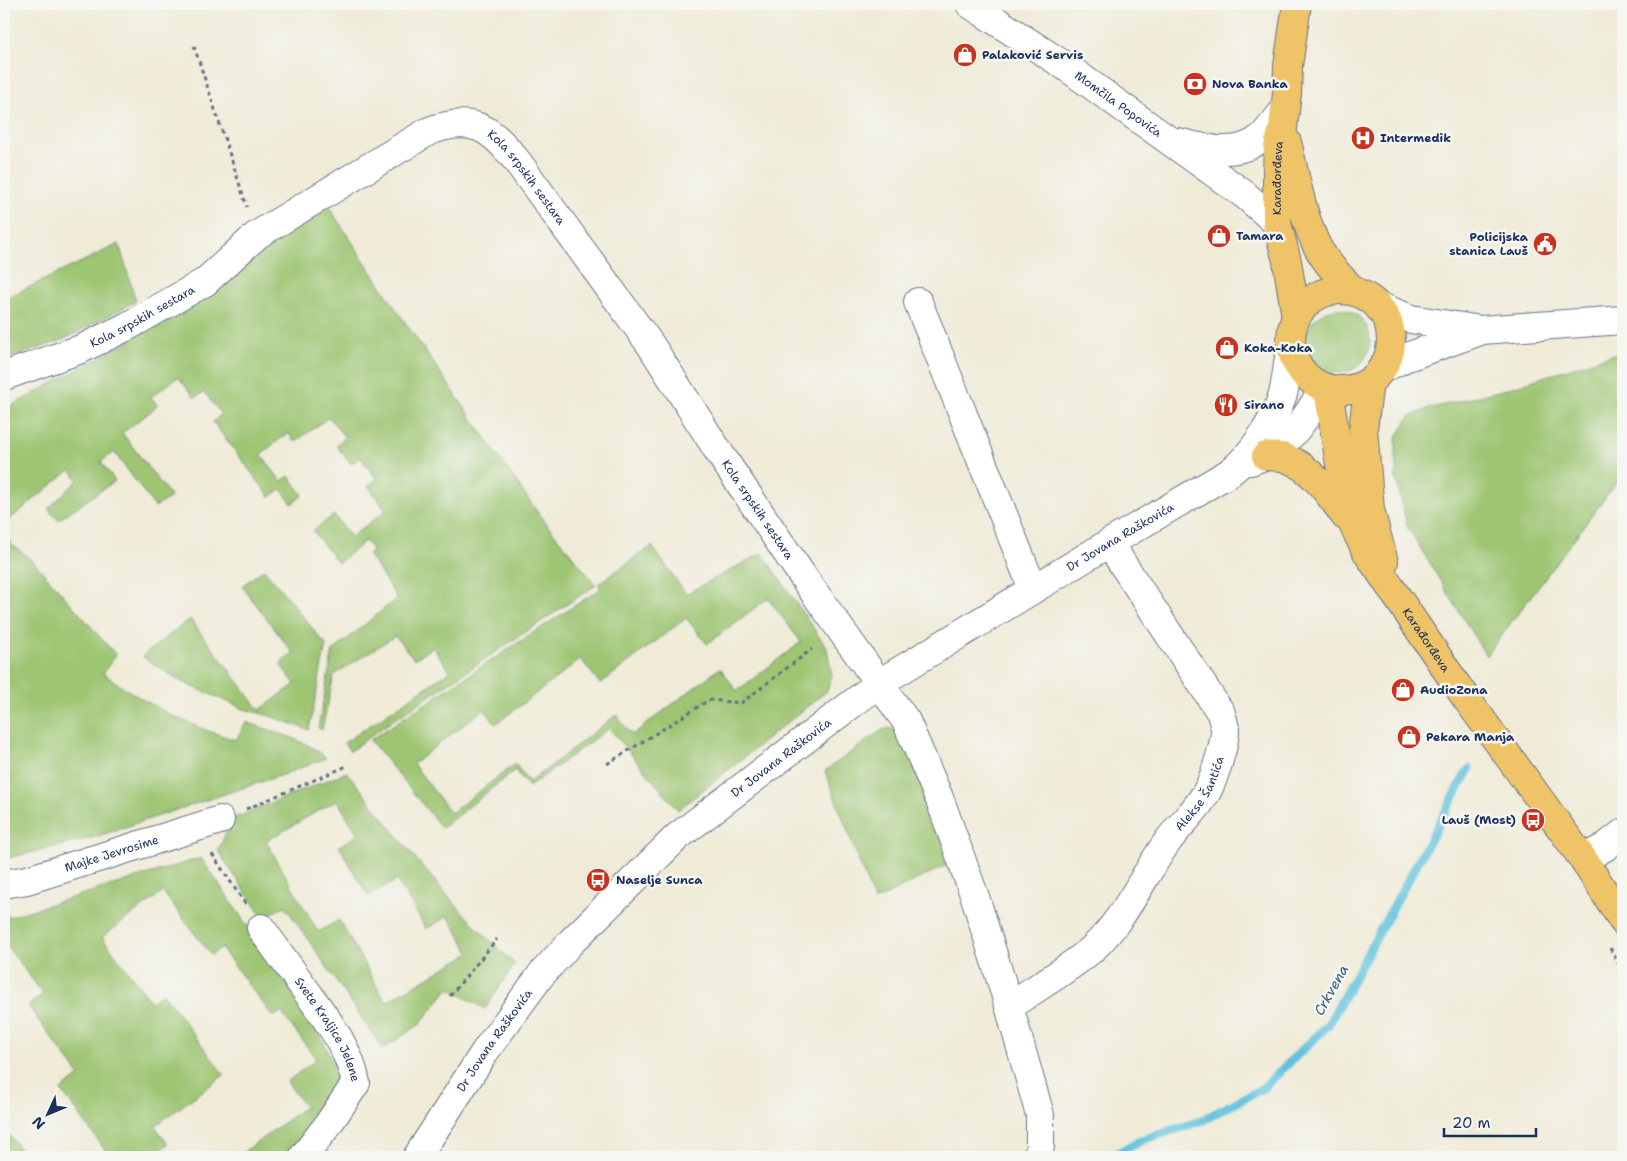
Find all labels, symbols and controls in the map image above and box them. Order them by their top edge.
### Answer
shop icon: Palaković Servis [952,42,978,68]
place label: Palaković Servis [982,47,1083,63]
street label: Momčila Popovića [1071,67,1166,141]
bank icon: Nova Banka [1182,71,1208,97]
place label: Nova Banka [1212,76,1288,92]
hospital icon: Intermedik [1350,125,1376,151]
street label: Kola srpskih sestara [484,126,569,229]
place label: Intermedik [1380,130,1451,146]
street label: Karađorđeva [1269,138,1287,215]
shop icon: Tamara [1206,223,1232,249]
place label: Tamara [1236,228,1284,244]
place label: Policijska stanica Lauš [1449,229,1529,259]
public building icon: Policijska stanica Lauš [1532,231,1558,257]
street label: Kola srpskih sestara [87,281,198,351]
shop icon: Koka-Koka [1214,335,1240,361]
place label: Koka-Koka [1244,340,1313,356]
restaurant icon: Sirano [1213,392,1239,418]
place label: Sirano [1244,397,1284,413]
street label: Kola srpskih sestara [718,457,797,563]
street label: Dr Jovana Raškovića [1064,499,1177,575]
street label: Karađorđeva [1399,605,1454,676]
shop icon: AudioZona [1390,677,1416,703]
place label: AudioZona [1420,682,1488,698]
street label: Dr Jovana Raškovića [728,714,835,801]
shop icon: Pekara Manja [1396,724,1422,750]
place label: Pekara Manja [1426,729,1515,745]
street label: Alekse Šantića [1171,754,1228,834]
bus stop icon: Lauš (Most) [1520,807,1546,833]
place label: Lauš (Most) [1442,812,1516,828]
street label: Majke Jevrosime [63,831,161,876]
bus stop icon: Naselje Sunca [585,867,611,893]
place label: Naselje Sunca [616,872,703,888]
water label: Crkvena [1310,962,1352,1018]
street label: Svete Kraljice Jelene [291,974,364,1084]
street label: Dr Jovana Raškovića [453,985,536,1095]
north arrow [22,1088,72,1138]
scale bar [1444,1106,1537,1138]
text: N [28,1113,49,1133]
text: 20 m [1452,1113,1491,1133]

